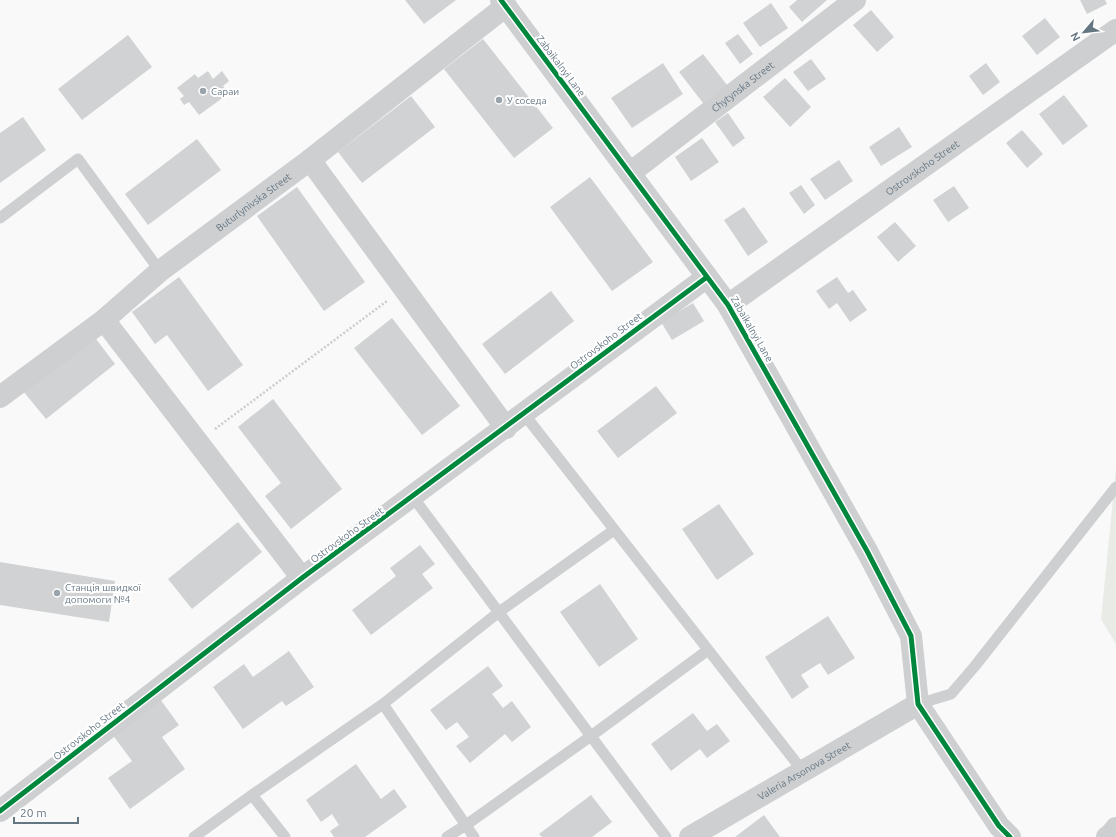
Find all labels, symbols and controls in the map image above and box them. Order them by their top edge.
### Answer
north arrow [1064,12,1104,52]
text: N [1068,30,1082,43]
street label: Zabaikalnyi Lane [534,33,588,99]
street label: Chytynska Street [709,59,776,114]
marker: Сараи [198,86,208,96]
place label: Сараи [211,86,239,97]
marker: У соседа [494,95,504,105]
place label: У соседа [507,95,547,106]
street label: Ostrovskoho Street [883,138,961,197]
street label: Buturlynivska Street [214,170,293,233]
street label: Zabaikalnyi Lane [729,294,775,364]
street label: Ostrovskoho Street [568,310,644,372]
street label: Ostrovskoho Street [308,505,386,565]
place label: Станція швидкої допомоги №4 [65,582,141,605]
marker: Станція швидкої допомоги №4 [52,588,62,598]
street label: Ostrovskoho Street [51,700,127,762]
street label: Valeria Arsonova Street [756,739,852,802]
scale bar [14,799,78,825]
text: 20 m [20,806,47,819]

